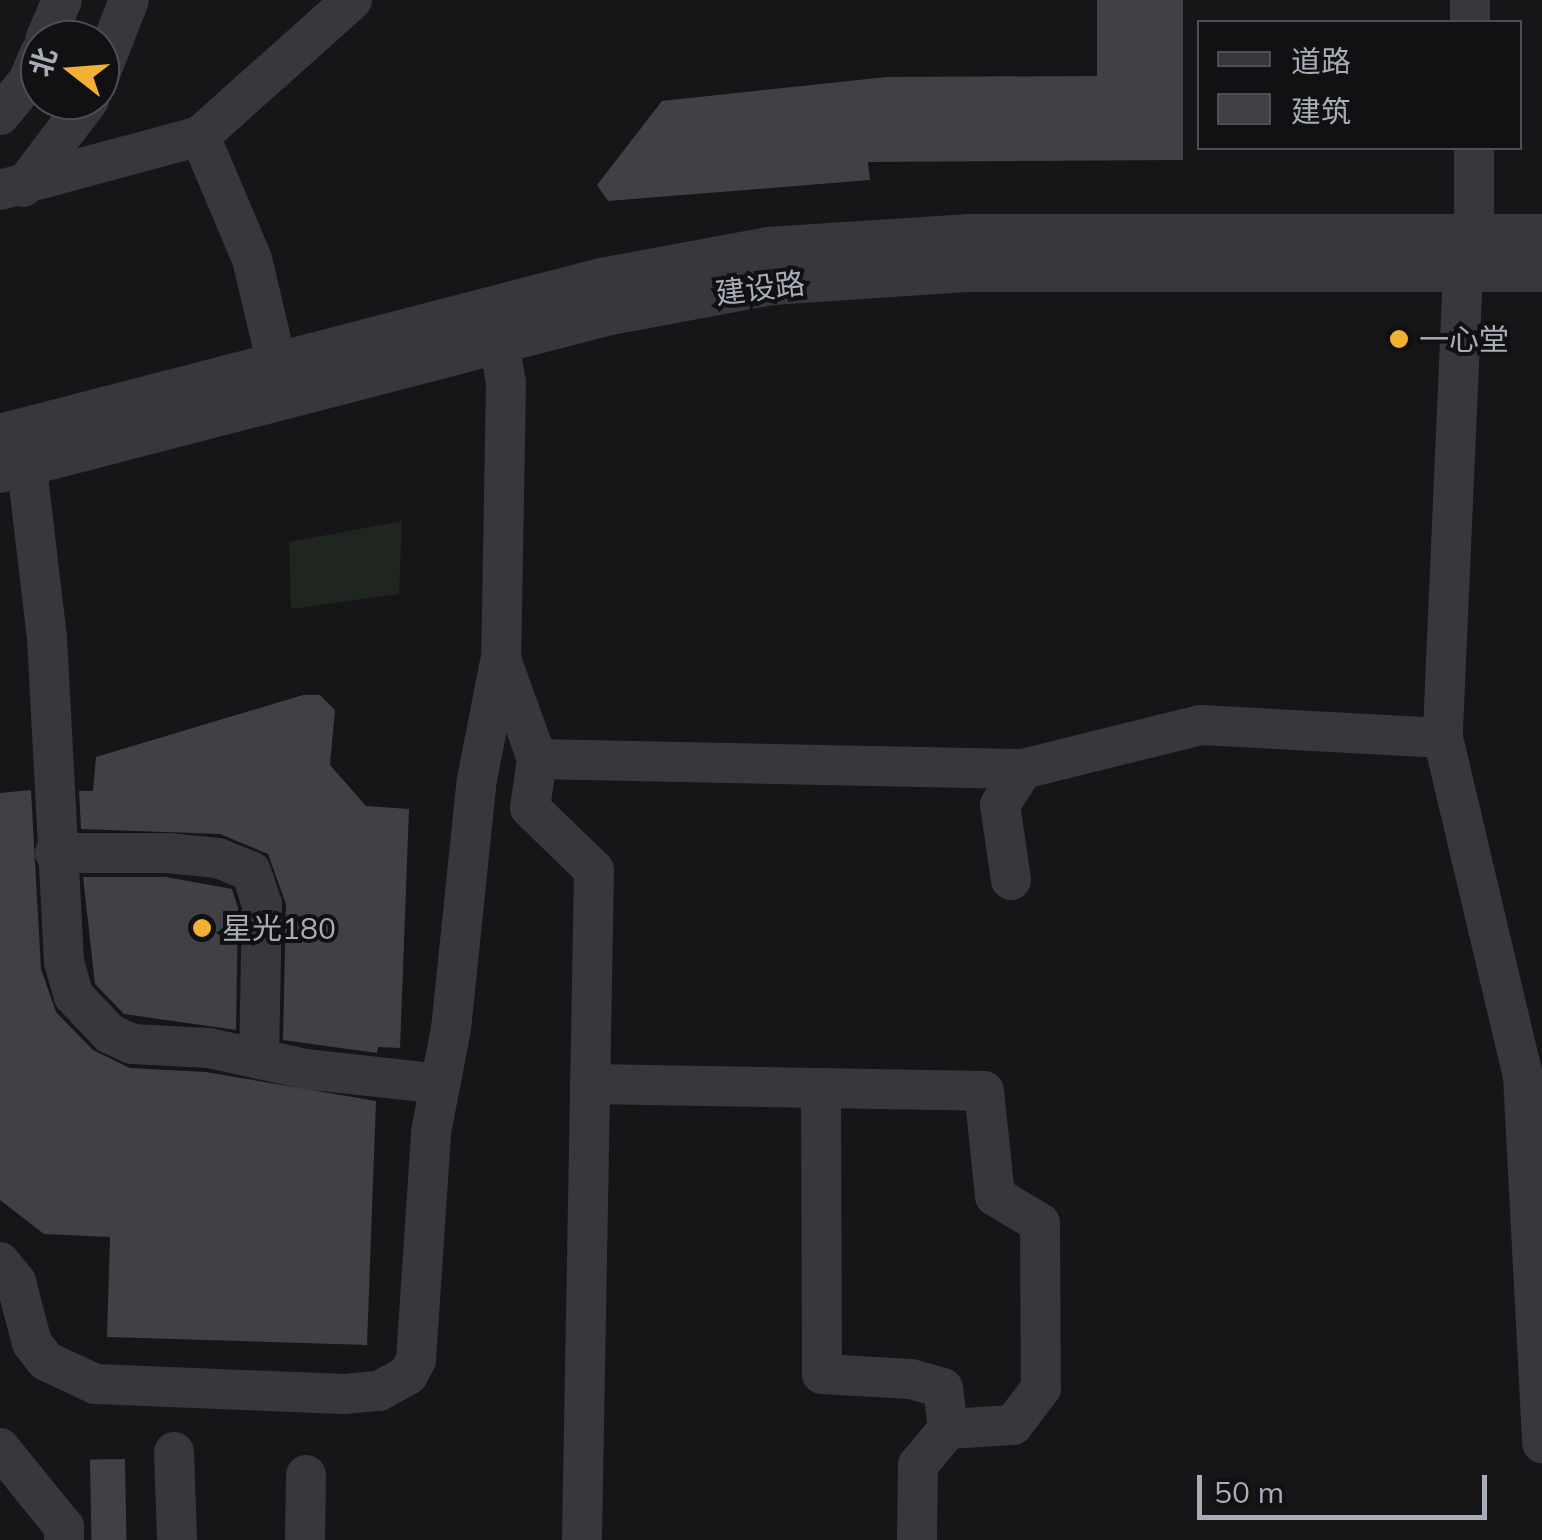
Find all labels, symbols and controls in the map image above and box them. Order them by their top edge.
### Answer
north arrow [20,20,120,120]
legend [1197,20,1522,150]
text: 道路 [1291,42,1351,80]
text: 北 [22,43,64,80]
text: 建筑 [1291,92,1351,130]
street label: 建设路 [713,265,807,311]
place label: 一心堂 [1419,321,1509,357]
marker: 一心堂 [1388,328,1410,350]
place label: 星光180 [222,910,336,946]
marker: 星光180 [191,917,213,939]
scale bar [1202,1455,1492,1517]
text: 50 m [1214,1473,1284,1511]

